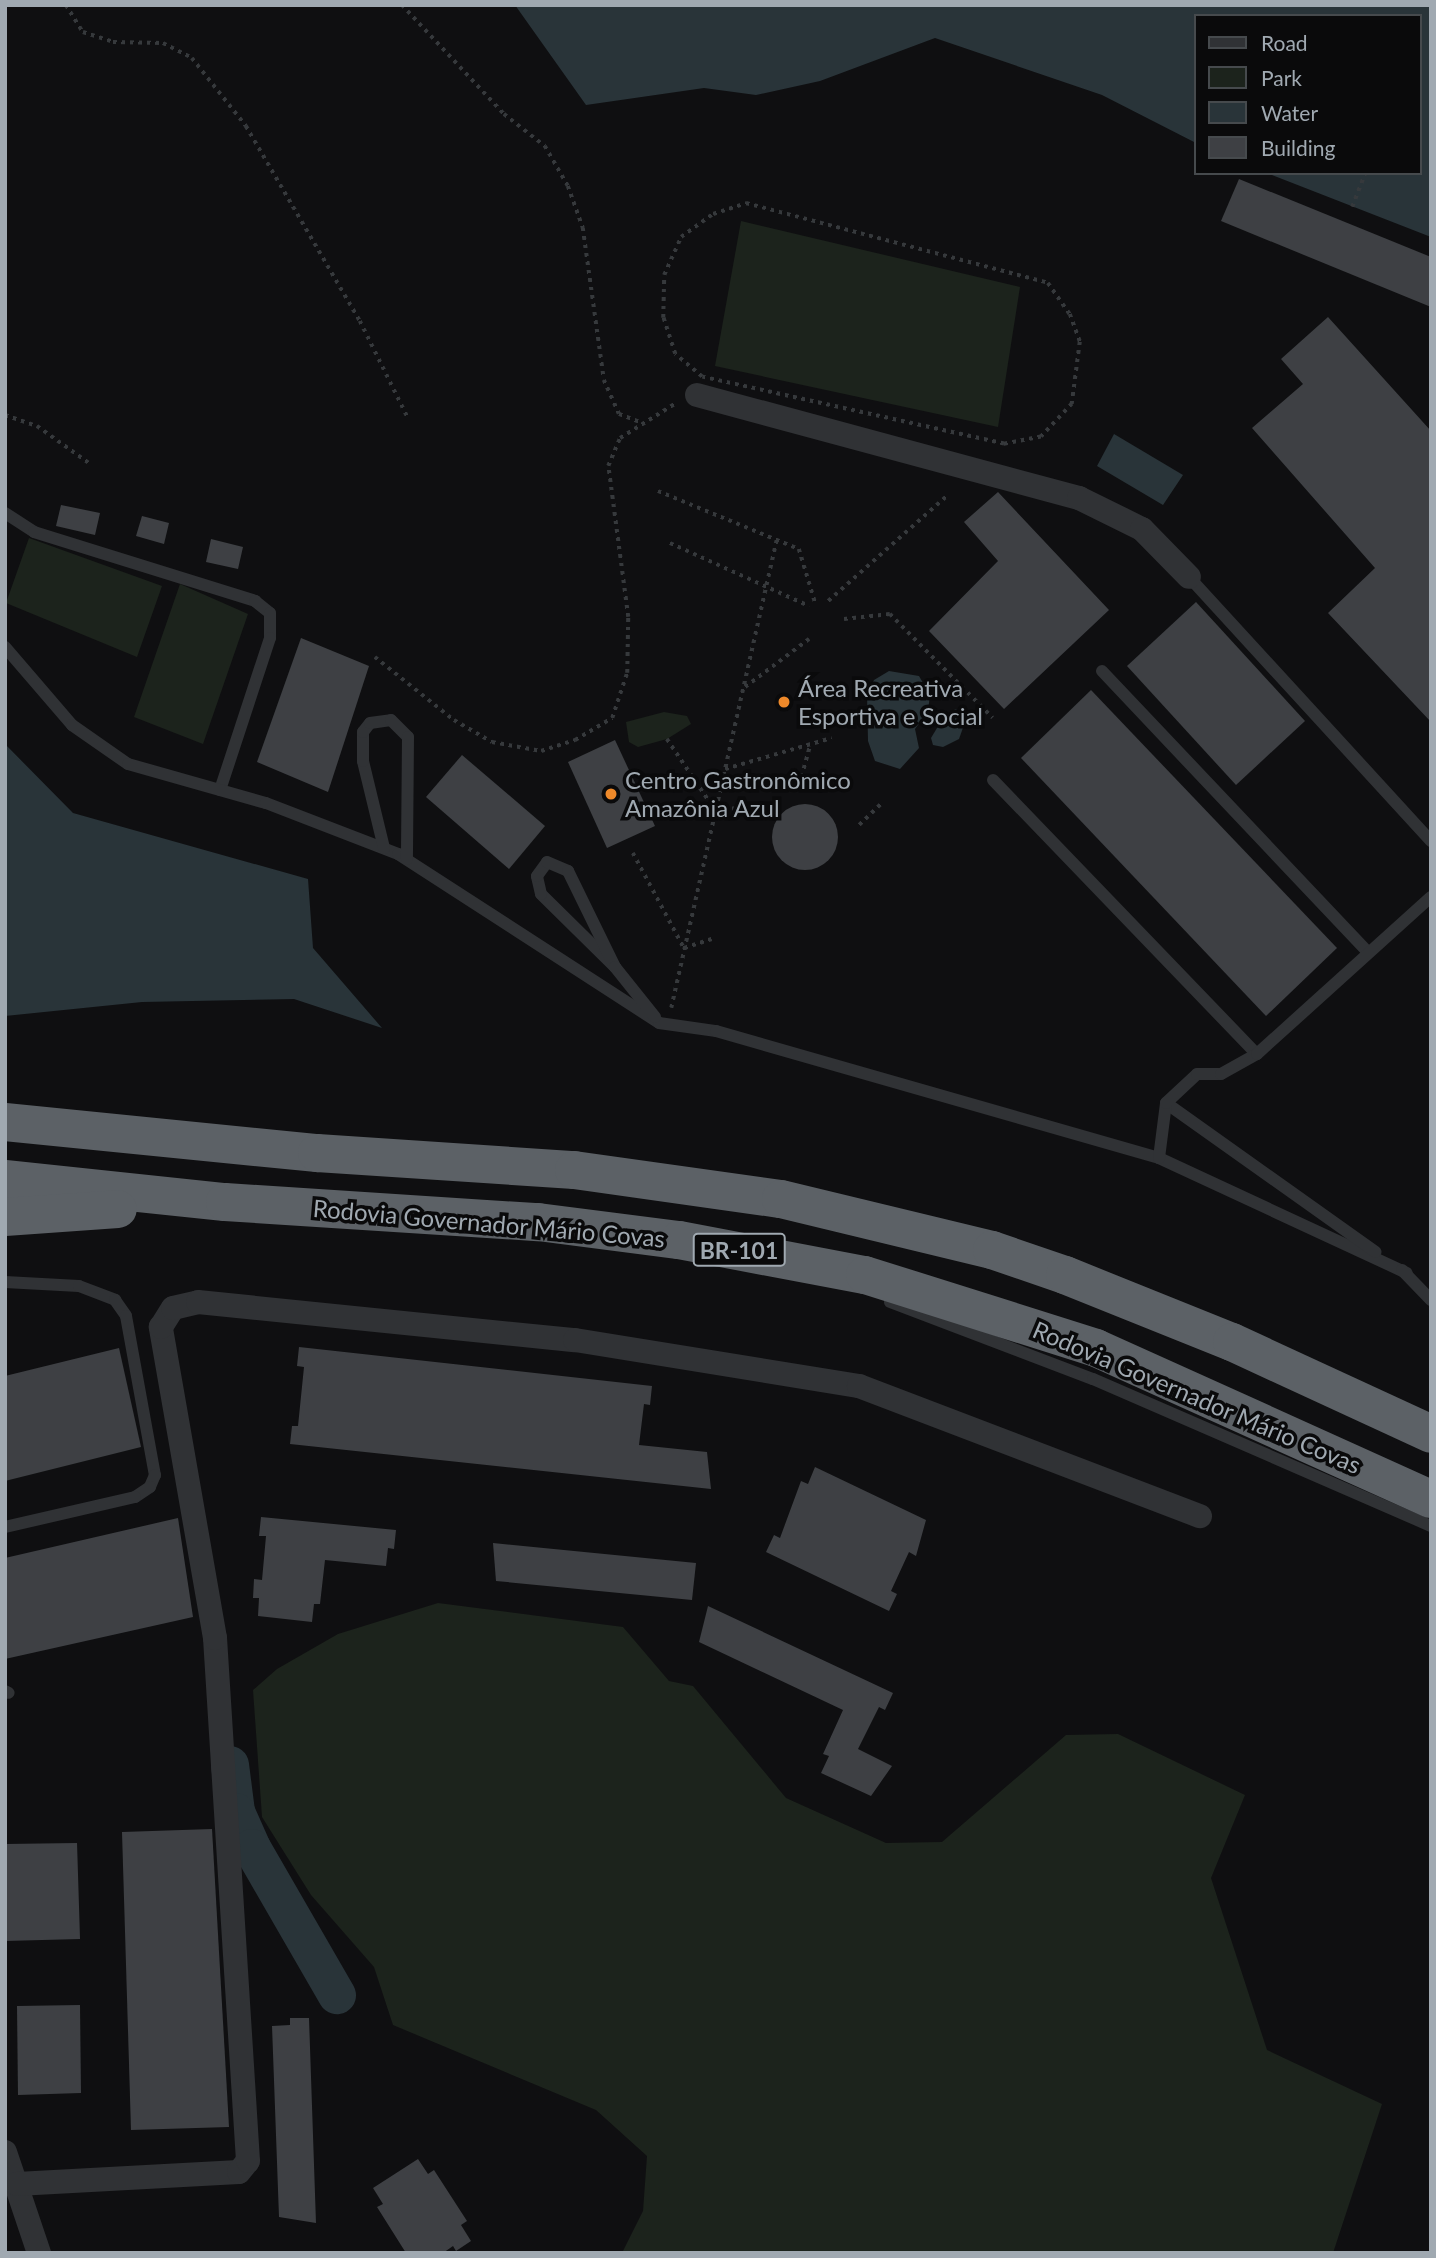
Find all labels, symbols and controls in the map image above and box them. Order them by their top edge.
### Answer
legend [1194,14,1422,175]
text: Road [1261,30,1308,55]
text: Park [1261,65,1302,90]
text: Water [1261,100,1318,125]
text: Building [1261,135,1336,160]
place label: Área Recreativa Esportiva e Social [798,674,983,730]
marker: Área Recreativa Esportiva e Social [776,694,792,710]
place label: Centro Gastronômico Amazônia Azul [625,766,851,822]
marker: Centro Gastronômico Amazônia Azul [603,786,619,802]
street label: Rodovia Governador Mário Covas [312,1193,666,1253]
road number: BR-101 [692,1231,786,1270]
street label: Rodovia Governador Mário Covas [1029,1315,1365,1479]

